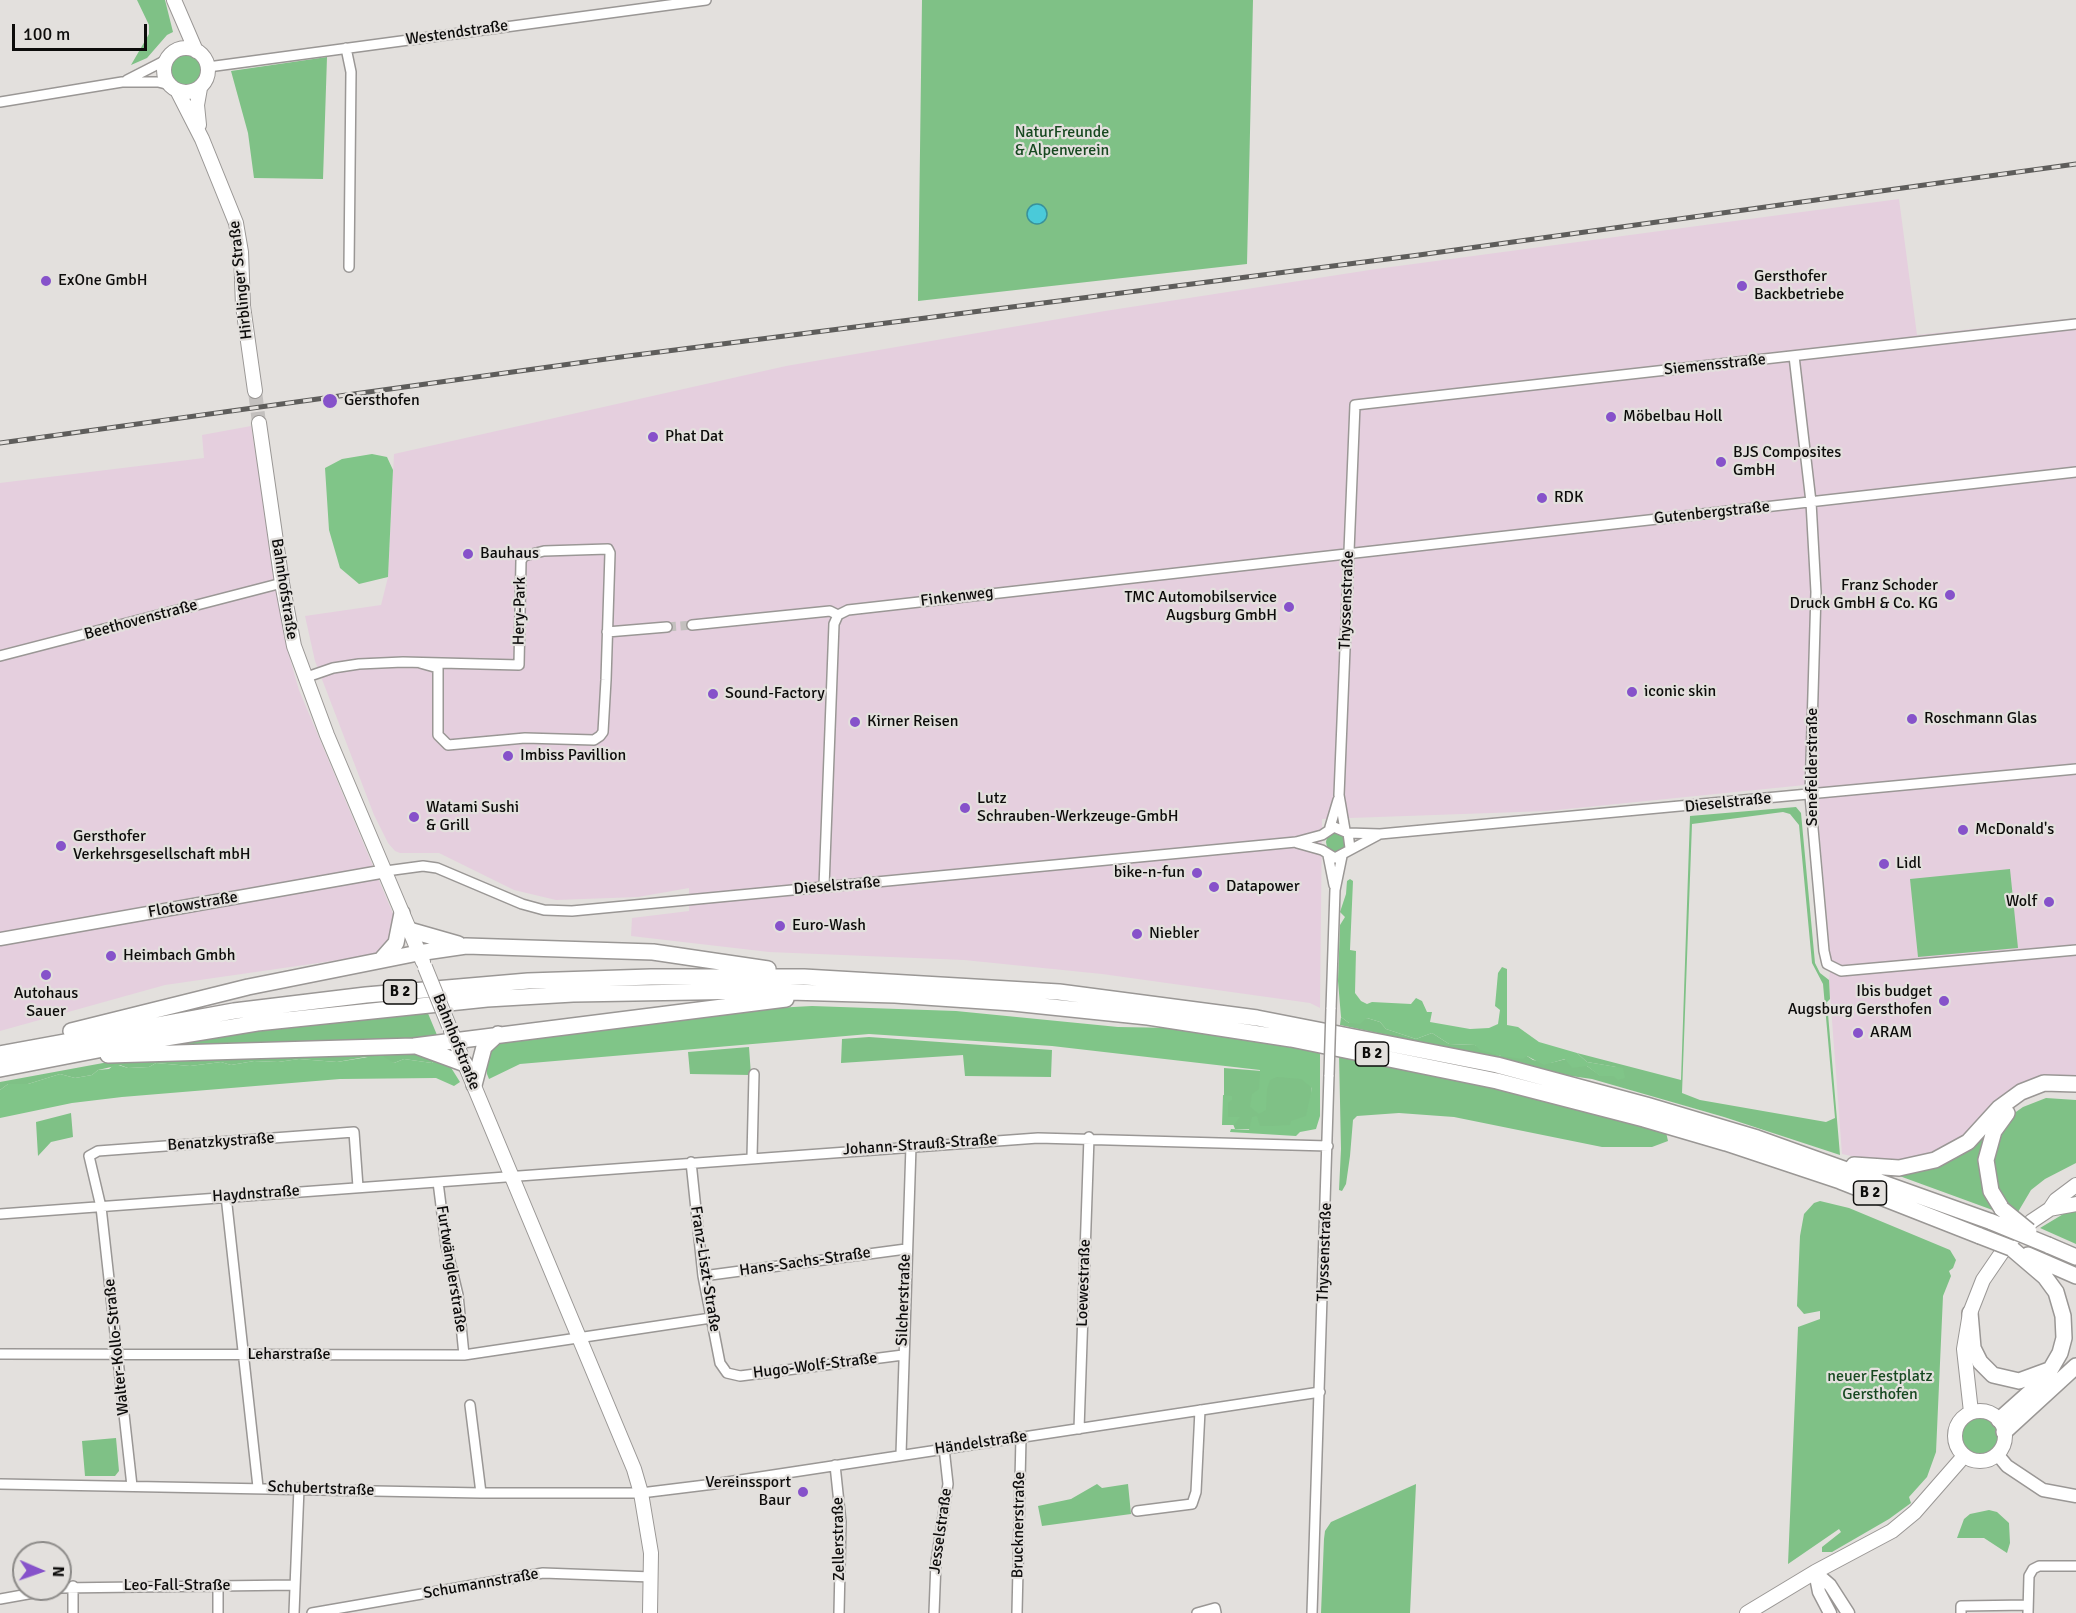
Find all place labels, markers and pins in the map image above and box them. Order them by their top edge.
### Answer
place label: Gersthofer Backbetriebe [1754,267,1844,305]
place label: ExOne GmbH [58,271,147,291]
marker: ExOne GmbH [39,274,53,288]
marker: Gersthofer Backbetriebe [1735,279,1749,293]
place label: Gersthofen [344,391,420,411]
marker: Gersthofen [321,392,339,410]
place label: Möbelbau Holl [1623,407,1723,427]
marker: Möbelbau Holl [1604,410,1618,424]
place label: Phat Dat [665,427,724,447]
marker: Phat Dat [646,430,660,444]
place label: BJS Composites GmbH [1733,443,1841,481]
marker: BJS Composites GmbH [1714,455,1728,469]
place label: RDK [1554,488,1584,508]
marker: RDK [1535,491,1549,505]
place label: Bauhaus [480,544,539,564]
marker: Bauhaus [461,547,475,561]
place label: Franz Schoder Druck GmbH & Co. KG [1790,576,1938,614]
place label: TMC Automobilservice Augsburg GmbH [1124,588,1277,626]
marker: Franz Schoder Druck GmbH & Co. KG [1943,588,1957,602]
marker: TMC Automobilservice Augsburg GmbH [1282,600,1296,614]
place label: iconic skin [1644,682,1716,702]
place label: Sound-Factory [725,684,825,704]
marker: iconic skin [1625,685,1639,699]
marker: Sound-Factory [706,687,720,701]
place label: Roschmann Glas [1924,709,2037,729]
place label: Kirner Reisen [867,712,958,732]
marker: Roschmann Glas [1905,712,1919,726]
marker: Kirner Reisen [848,715,862,729]
place label: Imbiss Pavillion [520,746,626,766]
marker: Imbiss Pavillion [501,749,515,763]
place label: Lutz Schrauben-Werkzeuge-GmbH [977,789,1178,827]
place label: Watami Sushi & Grill [426,798,519,836]
marker: Lutz Schrauben-Werkzeuge-GmbH [958,801,972,815]
marker: Watami Sushi & Grill [407,810,421,824]
place label: McDonald's [1975,820,2054,840]
marker: McDonald's [1956,823,1970,837]
place label: Gersthofer Verkehrsgesellschaft mbH [73,827,251,865]
marker: Gersthofer Verkehrsgesellschaft mbH [54,839,68,853]
place label: Lidl [1896,854,1922,874]
marker: Lidl [1877,857,1891,871]
place label: bike-n-fun [1114,863,1185,883]
marker: bike-n-fun [1190,866,1204,880]
place label: Datapower [1226,877,1300,897]
marker: Datapower [1207,880,1221,894]
place label: Wolf [2006,892,2037,912]
marker: Wolf [2042,895,2056,909]
place label: Euro-Wash [792,916,866,936]
marker: Euro-Wash [773,919,787,933]
place label: Niebler [1149,924,1199,944]
marker: Niebler [1130,927,1144,941]
place label: Heimbach Gmbh [123,946,235,966]
marker: Heimbach Gmbh [104,949,118,963]
marker: Autohaus Sauer [39,968,53,982]
place label: Ibis budget Augsburg Gersthofen [1788,982,1932,1020]
place label: Autohaus Sauer [14,984,78,1022]
marker: Ibis budget Augsburg Gersthofen [1937,994,1951,1008]
place label: ARAM [1870,1023,1912,1043]
marker: ARAM [1851,1026,1865,1040]
place label: Vereinssport Baur [705,1473,791,1511]
marker: Vereinssport Baur [796,1485,810,1499]

